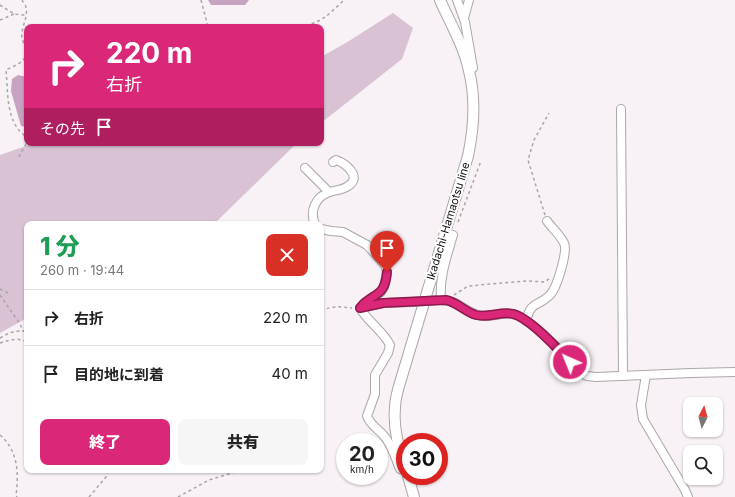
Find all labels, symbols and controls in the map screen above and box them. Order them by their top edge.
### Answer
text: 220 m [106,36,192,70]
icon: right [40,40,92,92]
text: 右折 [106,74,142,95]
icon: arrive [93,116,115,138]
text: その先 [40,119,85,138]
street label: Ikadachi-Hamaotsu line [423,160,473,282]
pin [370,231,404,272]
text: 1 分 [40,232,80,261]
button: close [266,234,308,276]
icon: arrive [376,237,398,259]
text: 260 m · 19:44 [40,262,124,278]
icon: right [40,307,62,329]
text: 220 m [263,308,308,327]
text: 右折 [74,309,104,328]
position arrow [549,341,591,383]
icon: arrive [40,363,62,385]
text: 40 m [271,364,308,383]
text: 目的地に到着 [74,365,164,384]
north arrow [683,397,723,437]
map controls [683,397,723,485]
button: 終了 [40,419,170,465]
button: 共有 [178,419,308,465]
speed limit sign: 30 [396,433,448,485]
text: 20 [349,442,375,466]
button: search [683,445,723,485]
text: km/h [350,463,374,475]

